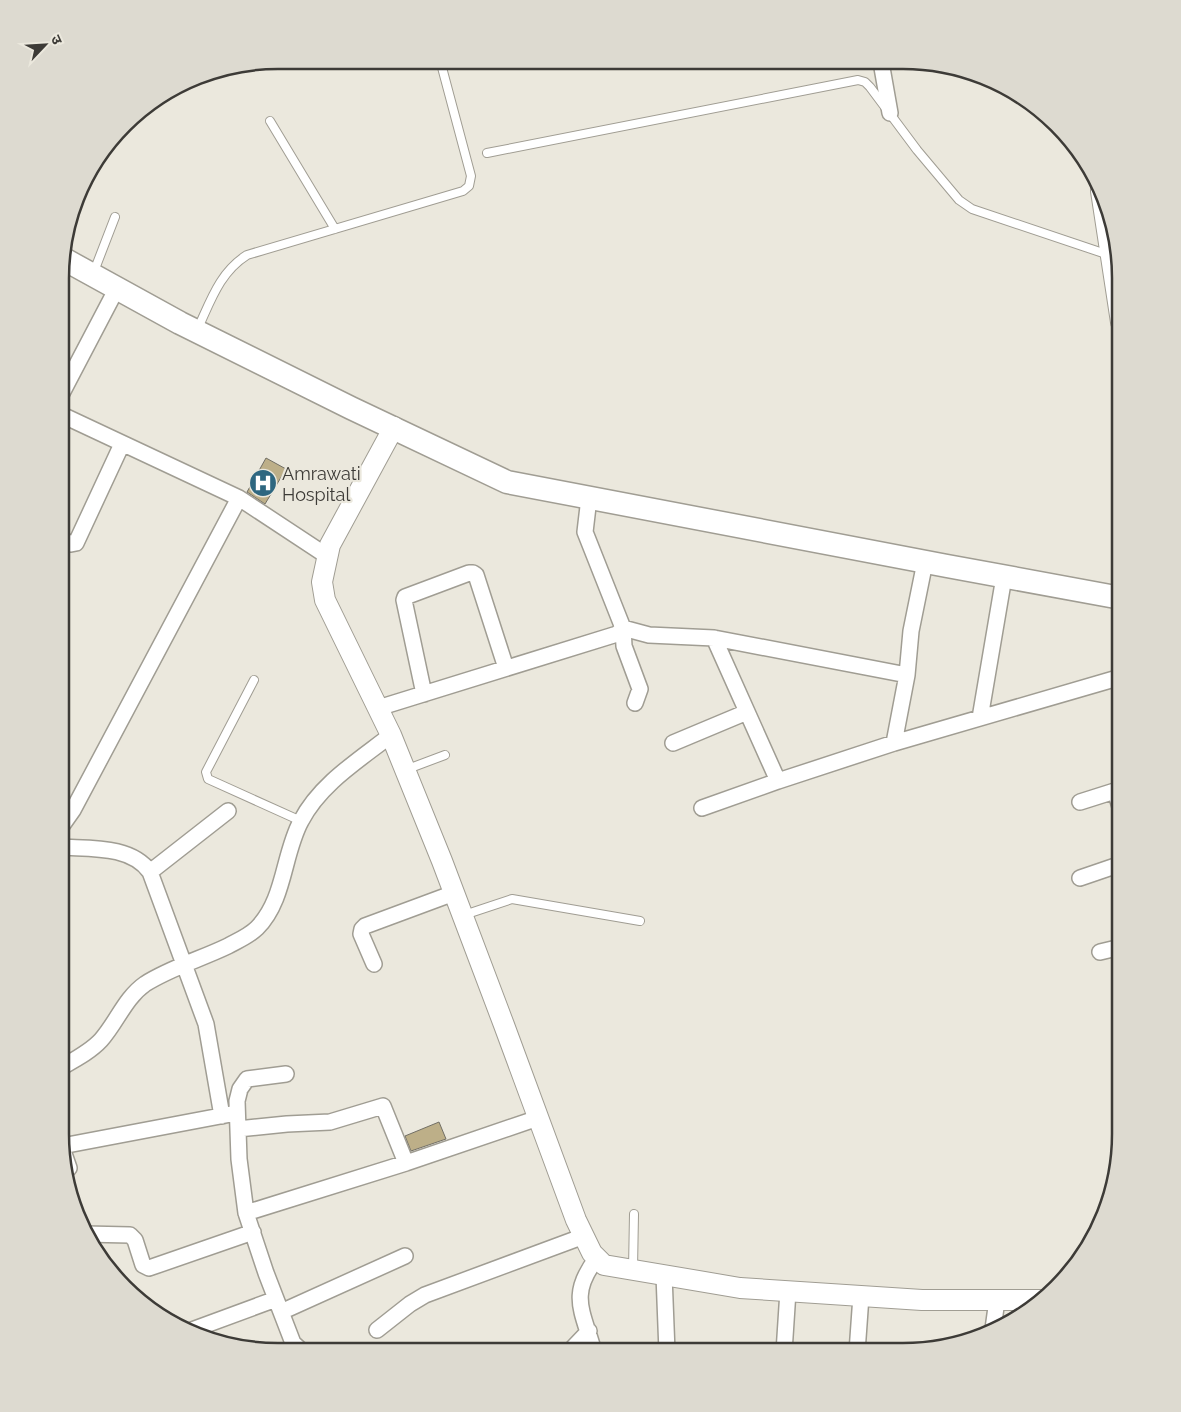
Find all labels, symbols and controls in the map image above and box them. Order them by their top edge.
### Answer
north arrow [20,20,70,70]
text: उ [48,32,66,47]
place label: Amrawati Hospital [282,463,361,505]
hospital icon: Amrawati Hospital [248,468,278,498]

